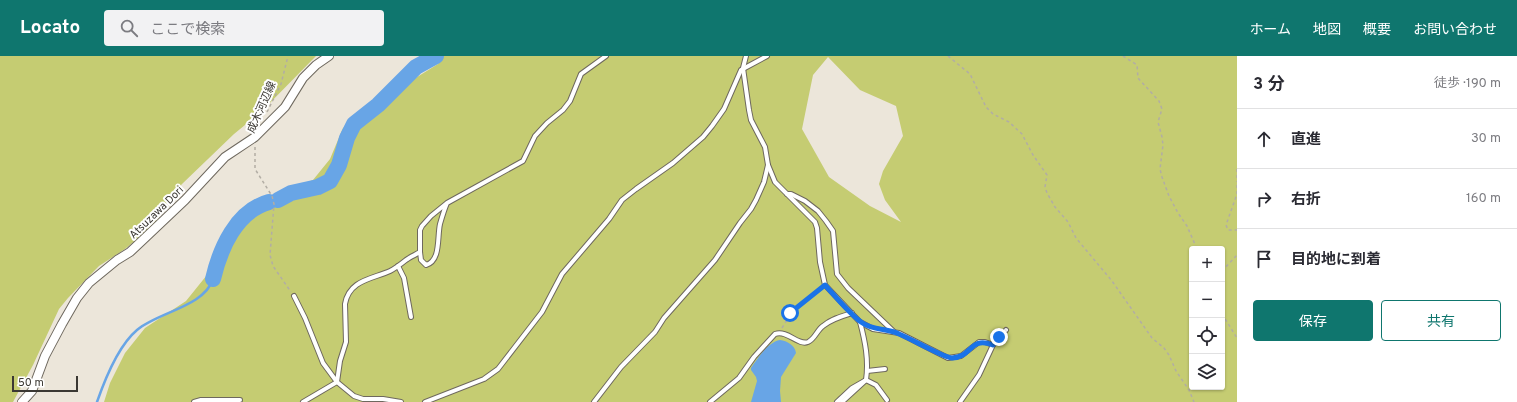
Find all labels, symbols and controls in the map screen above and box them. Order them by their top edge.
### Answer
search box [104,10,384,46]
text: Locato [20,16,80,40]
icon: search [118,17,140,39]
text: ここで検索 [150,21,225,40]
text: ホーム [1249,22,1291,39]
text: 地図 [1313,22,1341,39]
text: 概要 [1363,22,1391,39]
text: お問い合わせ [1413,22,1497,39]
text: 3 分 [1253,74,1284,96]
text: 徒歩 · 190 m [1434,76,1501,92]
street label: 成木河辺線 [244,79,279,135]
icon: ahead [1253,128,1275,150]
text: 直進 [1291,131,1321,150]
text: 30 m [1471,131,1501,147]
street label: Atsuzawa Dori [126,183,187,242]
icon: right [1253,188,1275,210]
text: 右折 [1291,191,1321,210]
text: 160 m [1466,191,1501,207]
map controls [1189,246,1225,390]
button: + [1189,246,1225,282]
icon: arrive [1253,248,1275,270]
text: 目的地に到着 [1291,251,1381,270]
button: − [1189,282,1225,318]
button: 保存 [1253,300,1373,341]
button: 共有 [1381,300,1501,341]
route start [781,304,799,322]
button: locate [1189,318,1225,354]
route end [990,328,1008,346]
button: layers [1189,354,1225,390]
scale bar [12,374,78,393]
text: 50 m [18,376,44,390]

